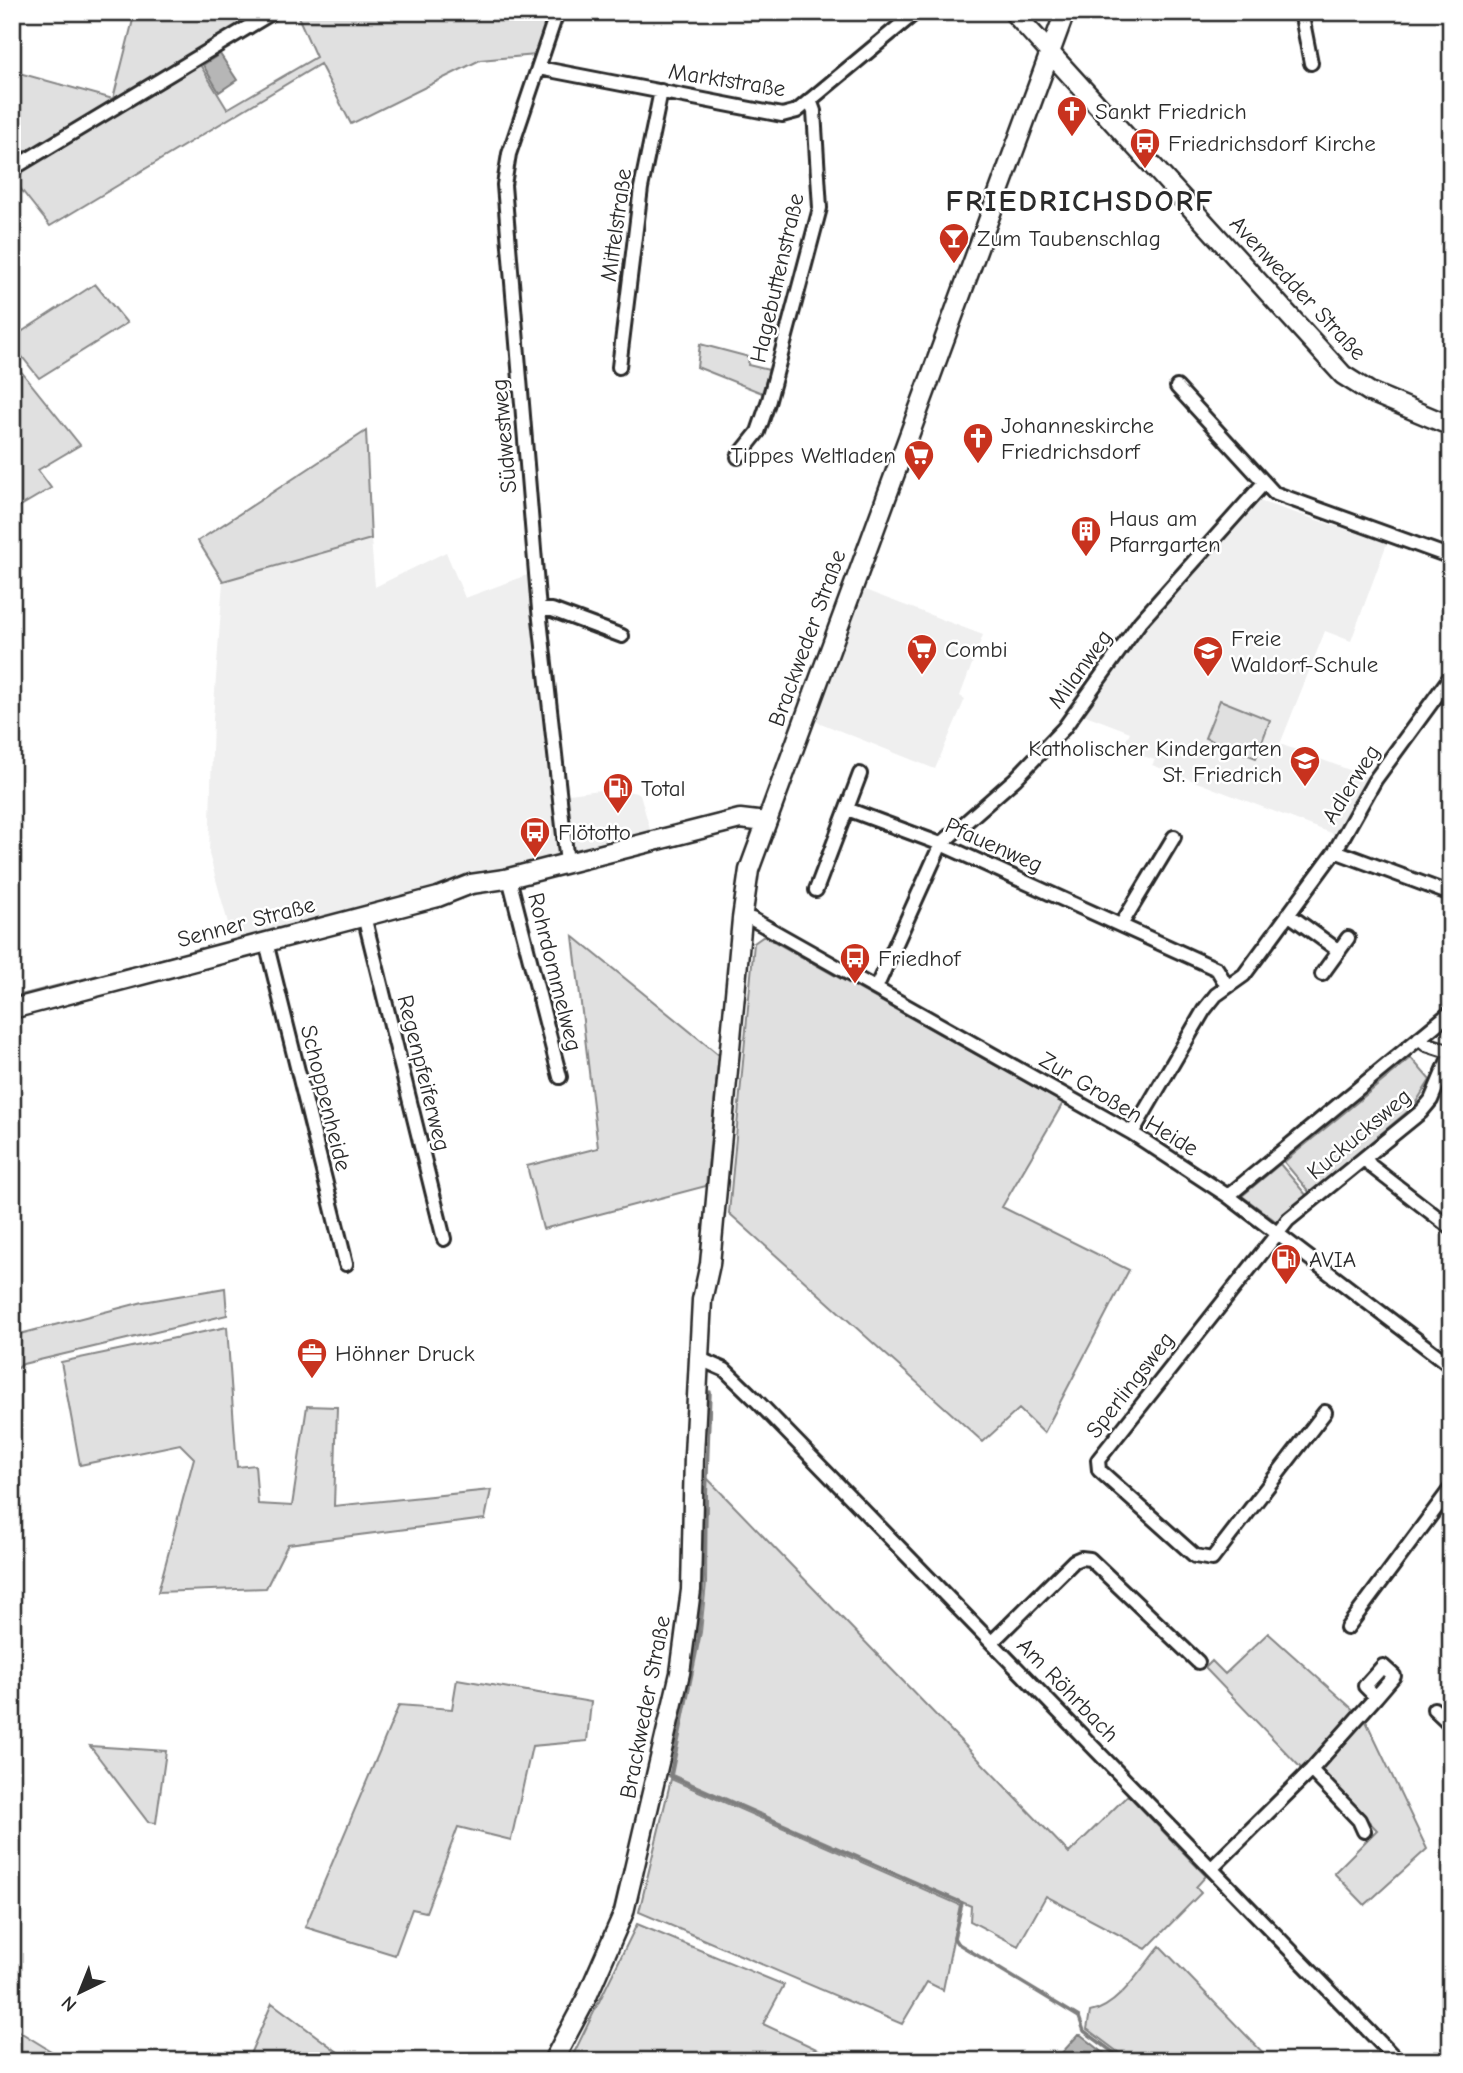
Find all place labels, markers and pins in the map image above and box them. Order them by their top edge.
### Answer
church icon: Sankt Friedrich [1055,94,1089,138]
place label: Sankt Friedrich [1095,98,1247,125]
bus stop icon: Friedrichsdorf Kirche [1128,126,1162,170]
place label: Friedrichsdorf Kirche [1168,130,1376,157]
bar icon: Zum Taubenschlag [937,221,971,265]
place label: Zum Taubenschlag [977,225,1161,252]
place label: Johanneskirche Friedrichsdorf [1001,412,1154,465]
church icon: Johanneskirche Friedrichsdorf [961,421,995,465]
supermarket icon: Tippes Weltladen [902,438,936,482]
place label: Tippes Weltladen [731,442,896,469]
place label: Haus am Pfarrgarten [1109,505,1221,558]
building icon: Haus am Pfarrgarten [1069,514,1103,558]
place label: Freie Waldorf-Schule [1231,625,1378,678]
supermarket icon: Combi [905,632,939,676]
school or university icon: Freie Waldorf-Schule [1191,634,1225,678]
place label: Combi [945,636,1008,663]
place label: Katholischer Kindergarten St. Friedrich [1028,735,1282,788]
school or university icon: Katholischer Kindergarten St. Friedrich [1288,744,1322,788]
fuel station icon: Total [601,771,635,815]
place label: Total [641,775,686,802]
bus stop icon: Flötotto [518,815,552,859]
place label: Flötotto [558,819,631,846]
bus stop icon: Friedhof [838,941,872,985]
place label: Friedhof [878,945,962,972]
fuel station icon: AVIA [1269,1242,1303,1286]
place label: AVIA [1309,1246,1356,1273]
office icon: Höhner Druck [295,1336,329,1380]
place label: Höhner Druck [335,1340,475,1367]

